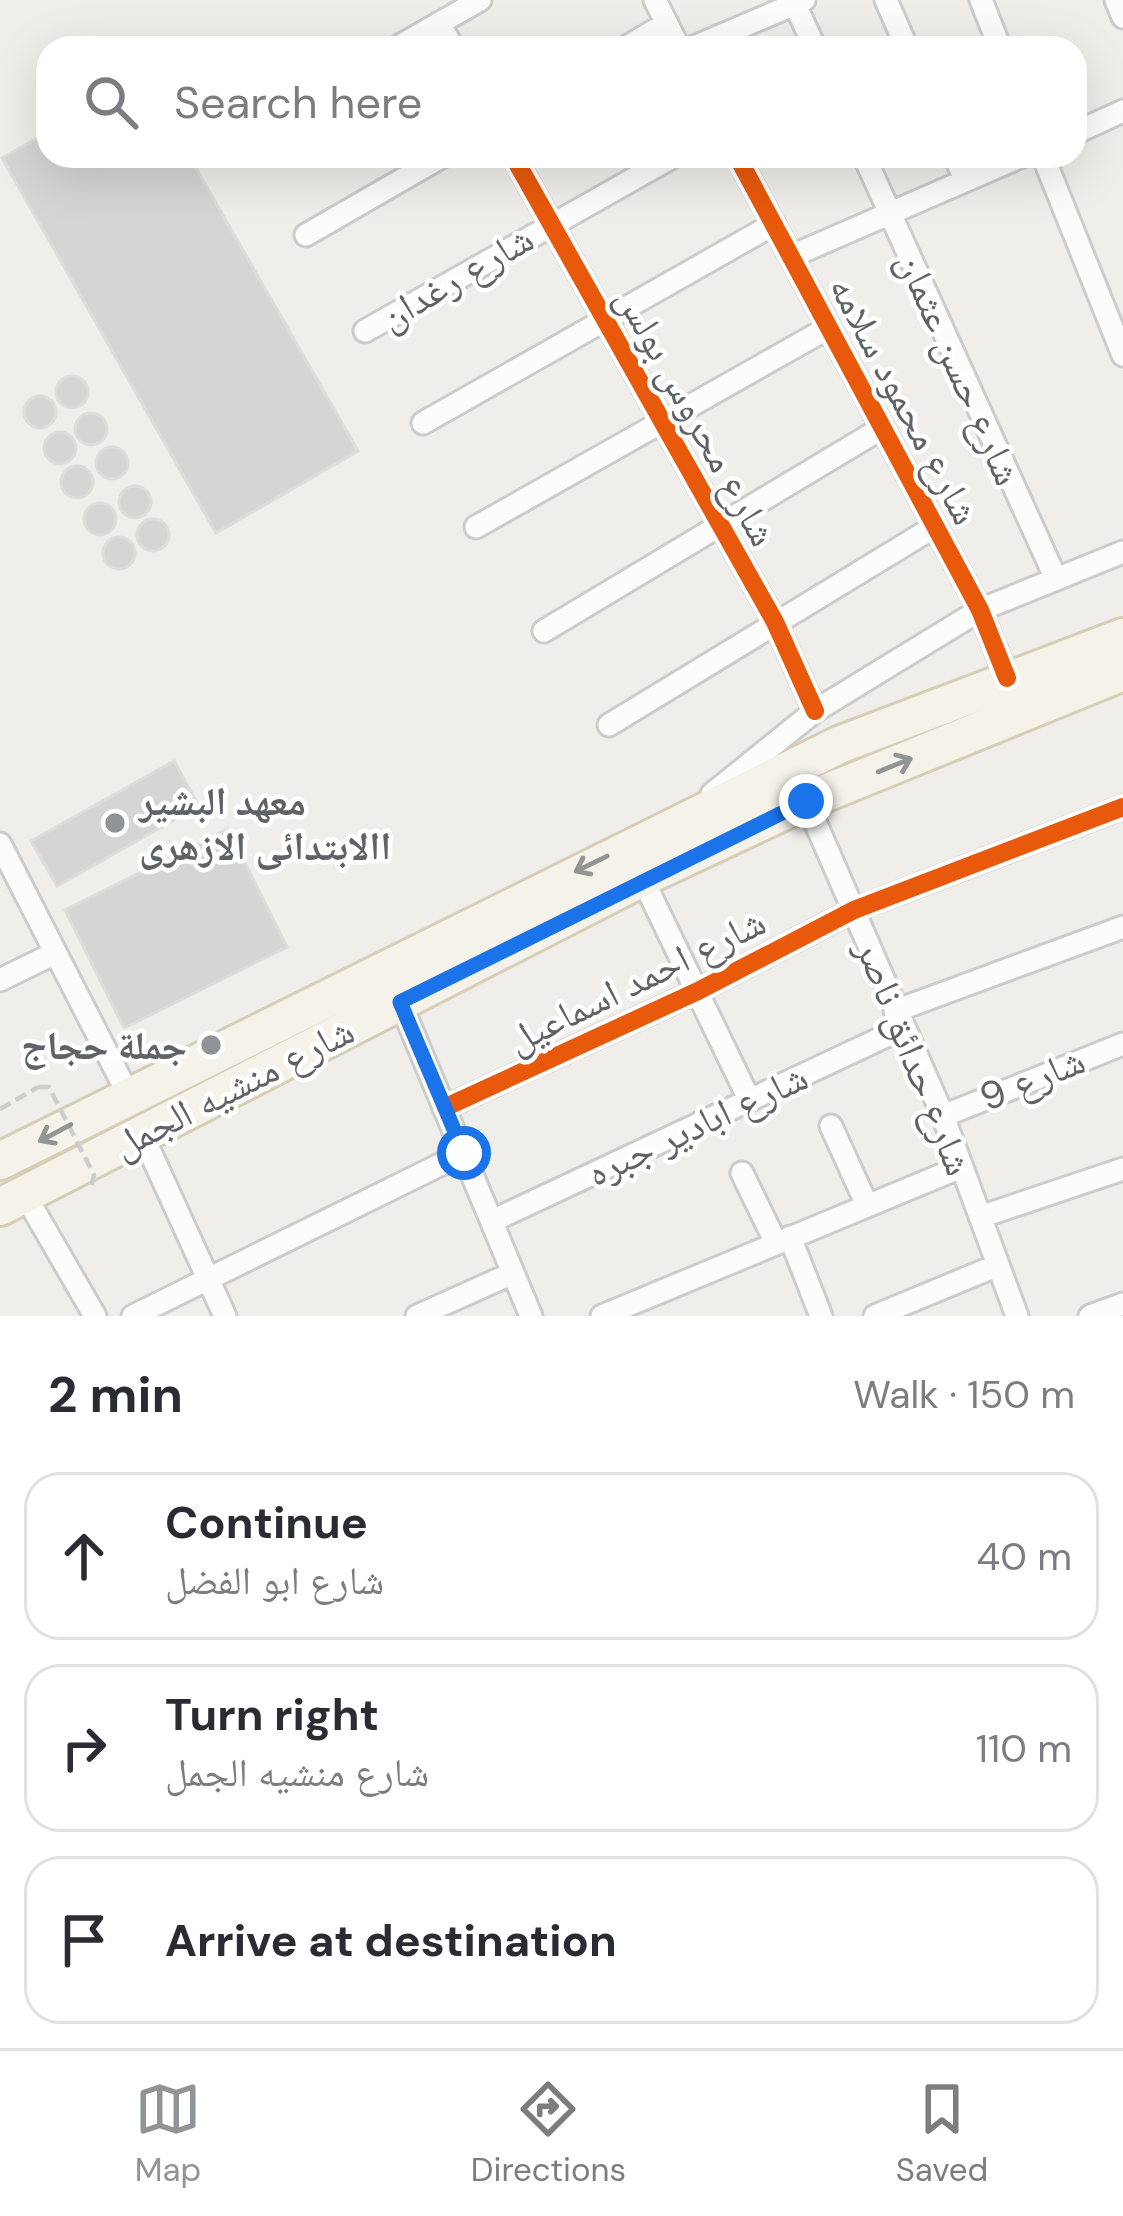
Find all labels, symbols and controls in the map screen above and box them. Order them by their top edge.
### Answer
search box [36,36,1087,168]
icon: search [78,69,144,135]
text: Search here [174,73,422,132]
street label: شارع رغدان [370,213,543,342]
street label: شارع حسن عثمان [885,243,1034,493]
street label: شارع محمود سلامه [818,267,991,533]
street label: شارع محروس بولس [604,277,789,555]
one-way arrow [876,753,913,774]
route end [779,774,833,828]
place label: معهد البشير االابتدائى الازهرى [137,776,391,872]
marker: معهد البشير االابتدائى الازهرى [102,810,128,836]
one-way arrow [574,854,609,877]
street label: شارع احمد اسماعيل [499,896,774,1065]
street label: شارع حدائق ناصر [844,931,985,1183]
street label: شارع منشيه الجمل [104,1005,363,1170]
place label: جملة حجاج [21,1020,187,1071]
marker: جملة حجاج [198,1032,224,1058]
street label: شارع 9 [972,1034,1092,1123]
street label: شارع ابادير جبره [579,1051,816,1198]
one-way arrow [37,1122,73,1145]
route start [437,1126,491,1180]
text: 2 min [48,1361,183,1428]
text: Walk · 150 m [853,1369,1075,1420]
text: Continue [165,1493,368,1552]
icon: ahead [51,1523,117,1589]
text: 40 m [977,1531,1072,1582]
text: شارع ابو الفضل [165,1555,384,1606]
text: Turn right [165,1685,379,1744]
icon: right [51,1715,117,1781]
text: 110 m [976,1723,1072,1774]
text: شارع منشيه الجمل [165,1747,429,1798]
icon: arrive [51,1907,117,1973]
text: Arrive at destination [165,1911,617,1970]
tab: Map [135,2076,201,2191]
tab: Directions [471,2076,626,2191]
tab: Saved [896,2076,988,2191]

